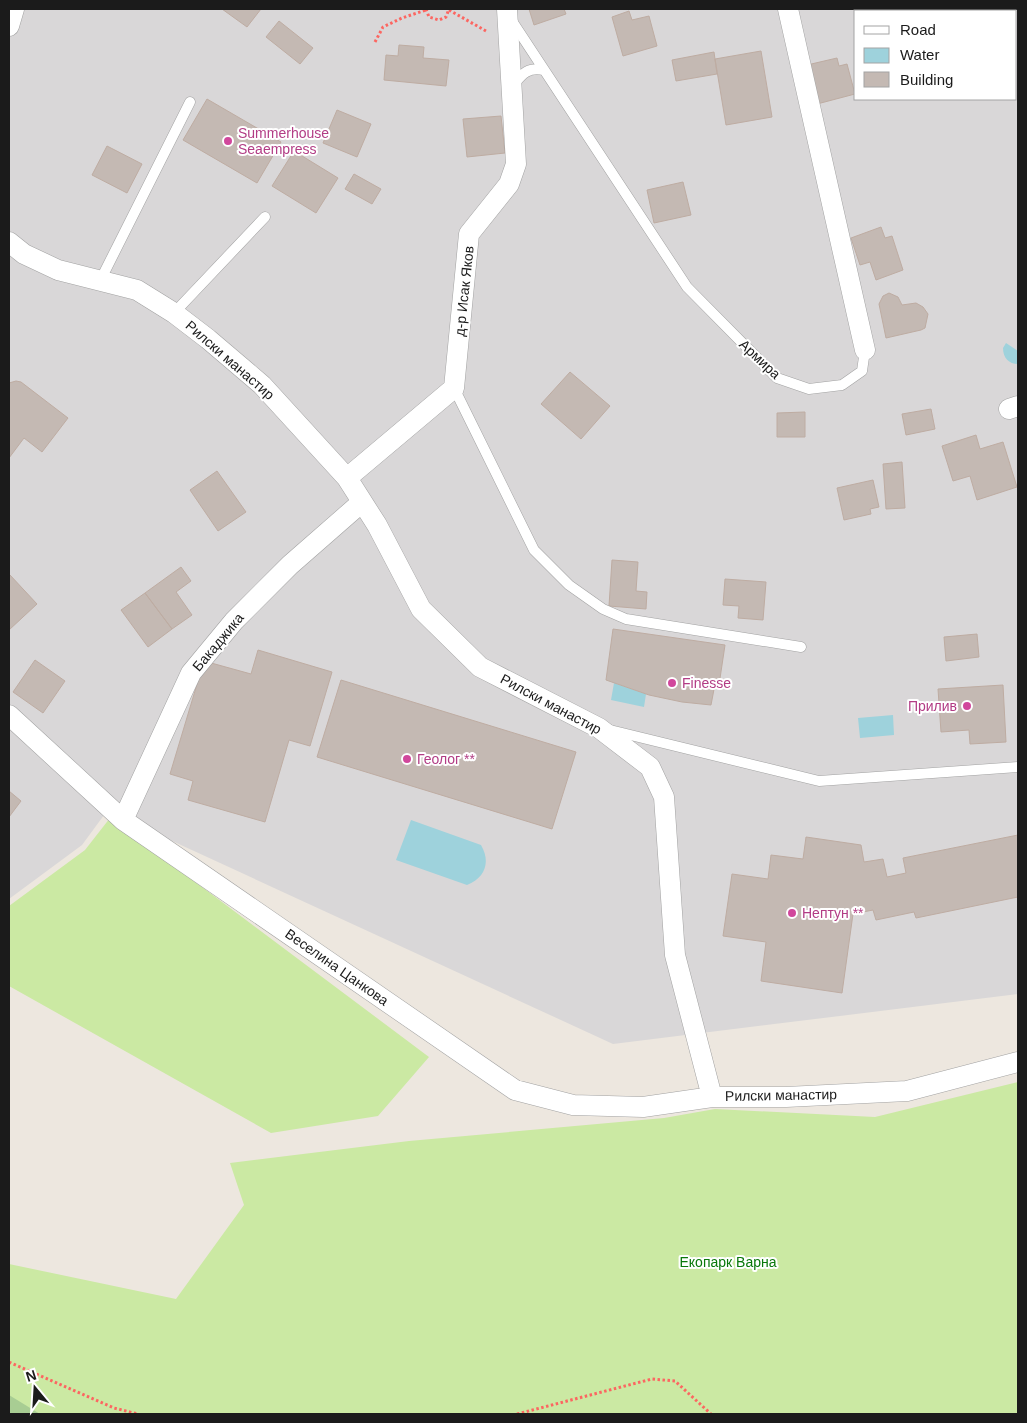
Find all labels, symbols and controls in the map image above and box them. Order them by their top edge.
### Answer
legend [854,10,1017,100]
text: Road [900,21,936,38]
text: Water [900,46,939,63]
text: Building [900,71,953,88]
place label: Summerhouse Seaempress [238,125,329,157]
marker: Summerhouse Seaempress [222,135,234,147]
street label: д-р Исак Яков [451,245,477,337]
street label: Рилски манастир [182,317,278,403]
street label: Армира [736,336,784,382]
street label: Бакаджика [189,610,247,674]
street label: Рилски манастир [498,671,604,737]
place label: Finesse [682,675,731,691]
marker: Finesse [666,677,678,689]
place label: Прилив [908,698,957,714]
marker: Прилив [961,700,973,712]
place label: Геолог ** [417,751,475,767]
marker: Геолог ** [401,753,413,765]
place label: Нептун ** [802,905,864,921]
marker: Нептун ** [786,907,798,919]
street label: Веселина Цанкова [282,925,392,1009]
street label: Рилски манастир [725,1086,837,1104]
park label: Екопарк Варна [679,1254,777,1270]
north arrow [10,1363,60,1413]
text: N [24,1366,38,1385]

